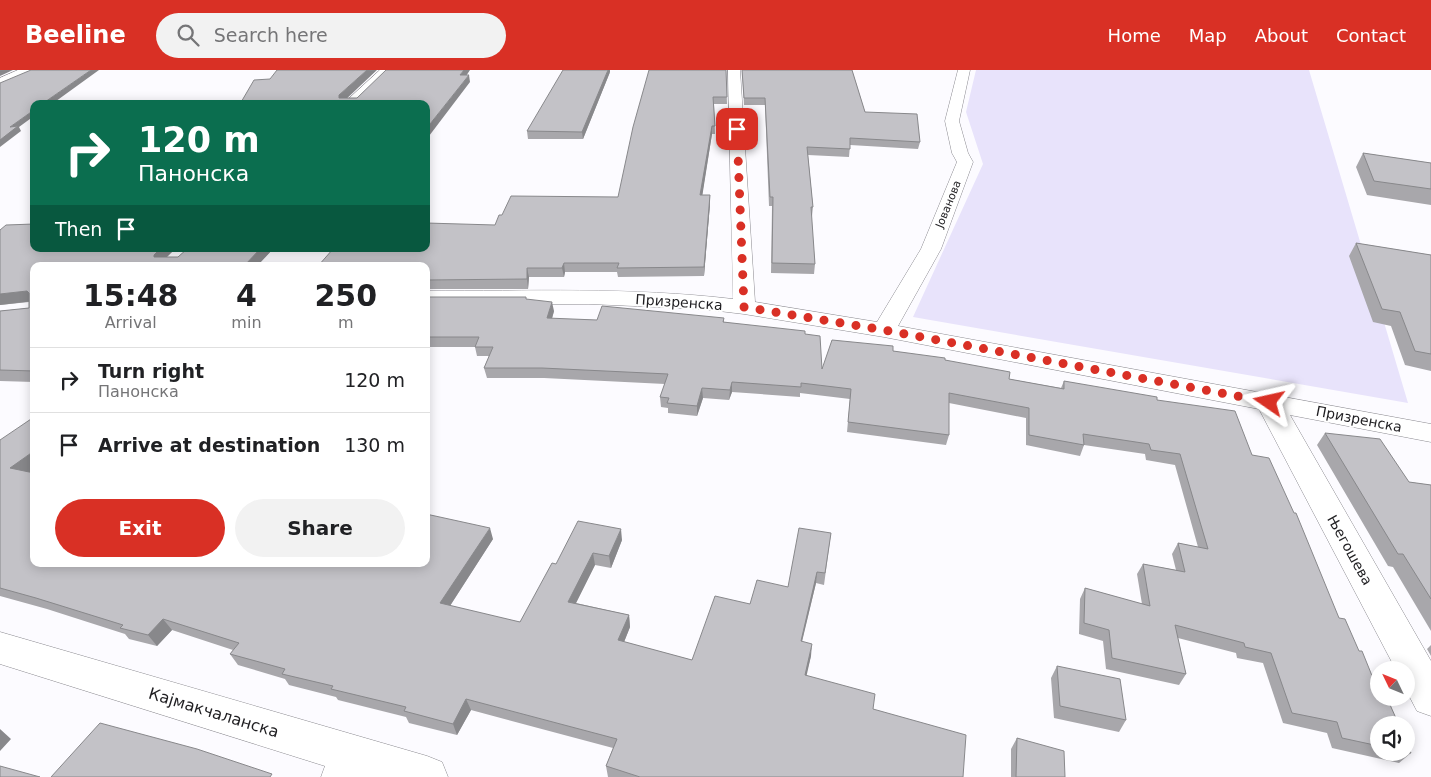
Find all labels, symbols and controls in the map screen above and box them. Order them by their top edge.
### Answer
search box [156,13,506,58]
text: Beeline [25,21,126,49]
icon: search [174,21,202,49]
text: Search here [214,24,328,46]
text: Home [1108,25,1161,46]
text: Map [1189,25,1227,46]
text: About [1255,25,1308,46]
text: Contact [1336,25,1406,46]
pin [716,108,758,150]
icon: arrive [723,115,751,143]
icon: right [55,120,120,185]
text: 120 m [138,120,260,160]
text: Панонска [138,161,249,186]
street label: Јованова [933,178,964,231]
icon: arrive [112,215,140,243]
text: Then [55,218,102,240]
text: 15:48 [83,278,178,313]
text: 4 [236,278,257,313]
text: 250 [314,278,377,313]
street label: Призренска [635,291,723,313]
text: Arrival [105,313,157,332]
text: min [231,313,262,332]
text: m [338,313,354,332]
text: Turn right [98,360,204,382]
icon: right [55,366,83,394]
text: 120 m [344,369,405,391]
position arrow [1242,375,1294,427]
text: Панонска [98,382,179,401]
street label: Призренска [1315,403,1403,435]
icon: arrive [55,431,83,459]
text: Arrive at destination [98,434,320,456]
text: 130 m [344,434,405,456]
button: Exit [55,499,225,557]
button: Share [235,499,405,557]
street label: Његошева [1324,512,1376,588]
north arrow [1370,661,1415,706]
map controls [1370,661,1415,761]
street label: Кајмакчаланска [146,684,281,741]
button: sound [1370,716,1415,761]

